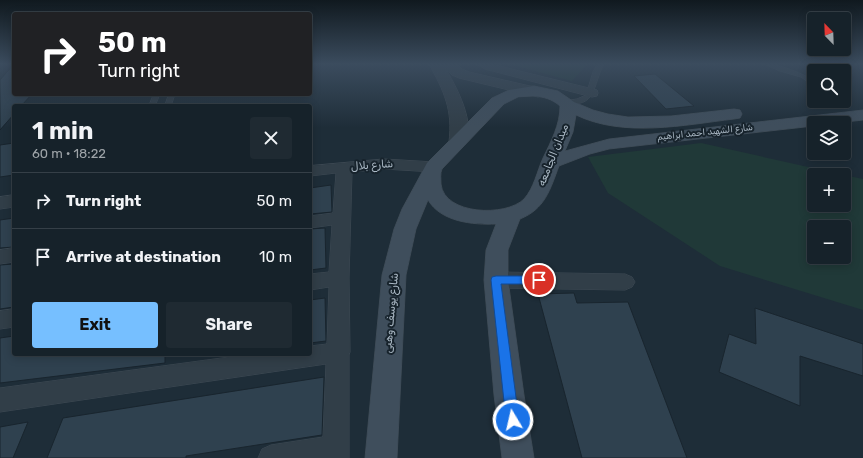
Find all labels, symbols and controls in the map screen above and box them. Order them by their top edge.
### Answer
north arrow [807,12,851,56]
map controls [807,12,851,264]
text: 50 m [98,26,167,59]
icon: right [32,28,84,80]
text: Turn right [98,60,180,82]
button: search [807,64,851,108]
button: layers [807,116,851,160]
text: 1 min [32,117,93,145]
button: close [250,117,292,159]
street label: ميدان الجامعه [535,122,571,188]
street label: شارع الشهيد احمد ابراهيم [657,122,753,143]
text: 60 m · 18:22 [32,146,106,161]
street label: شارع بلال [350,157,394,175]
button: + [807,168,851,212]
icon: right [32,190,54,212]
text: Turn right [66,192,141,210]
text: 50 m [257,192,292,210]
button: − [807,220,851,264]
icon: arrive [32,246,54,268]
text: Arrive at destination [66,248,221,266]
text: 10 m [259,248,292,266]
pin [522,263,556,297]
icon: arrive [528,269,550,291]
street label: شارع يوسف وهبى [381,272,403,354]
button: Exit [32,302,158,348]
button: Share [166,302,292,348]
position arrow [492,399,534,441]

